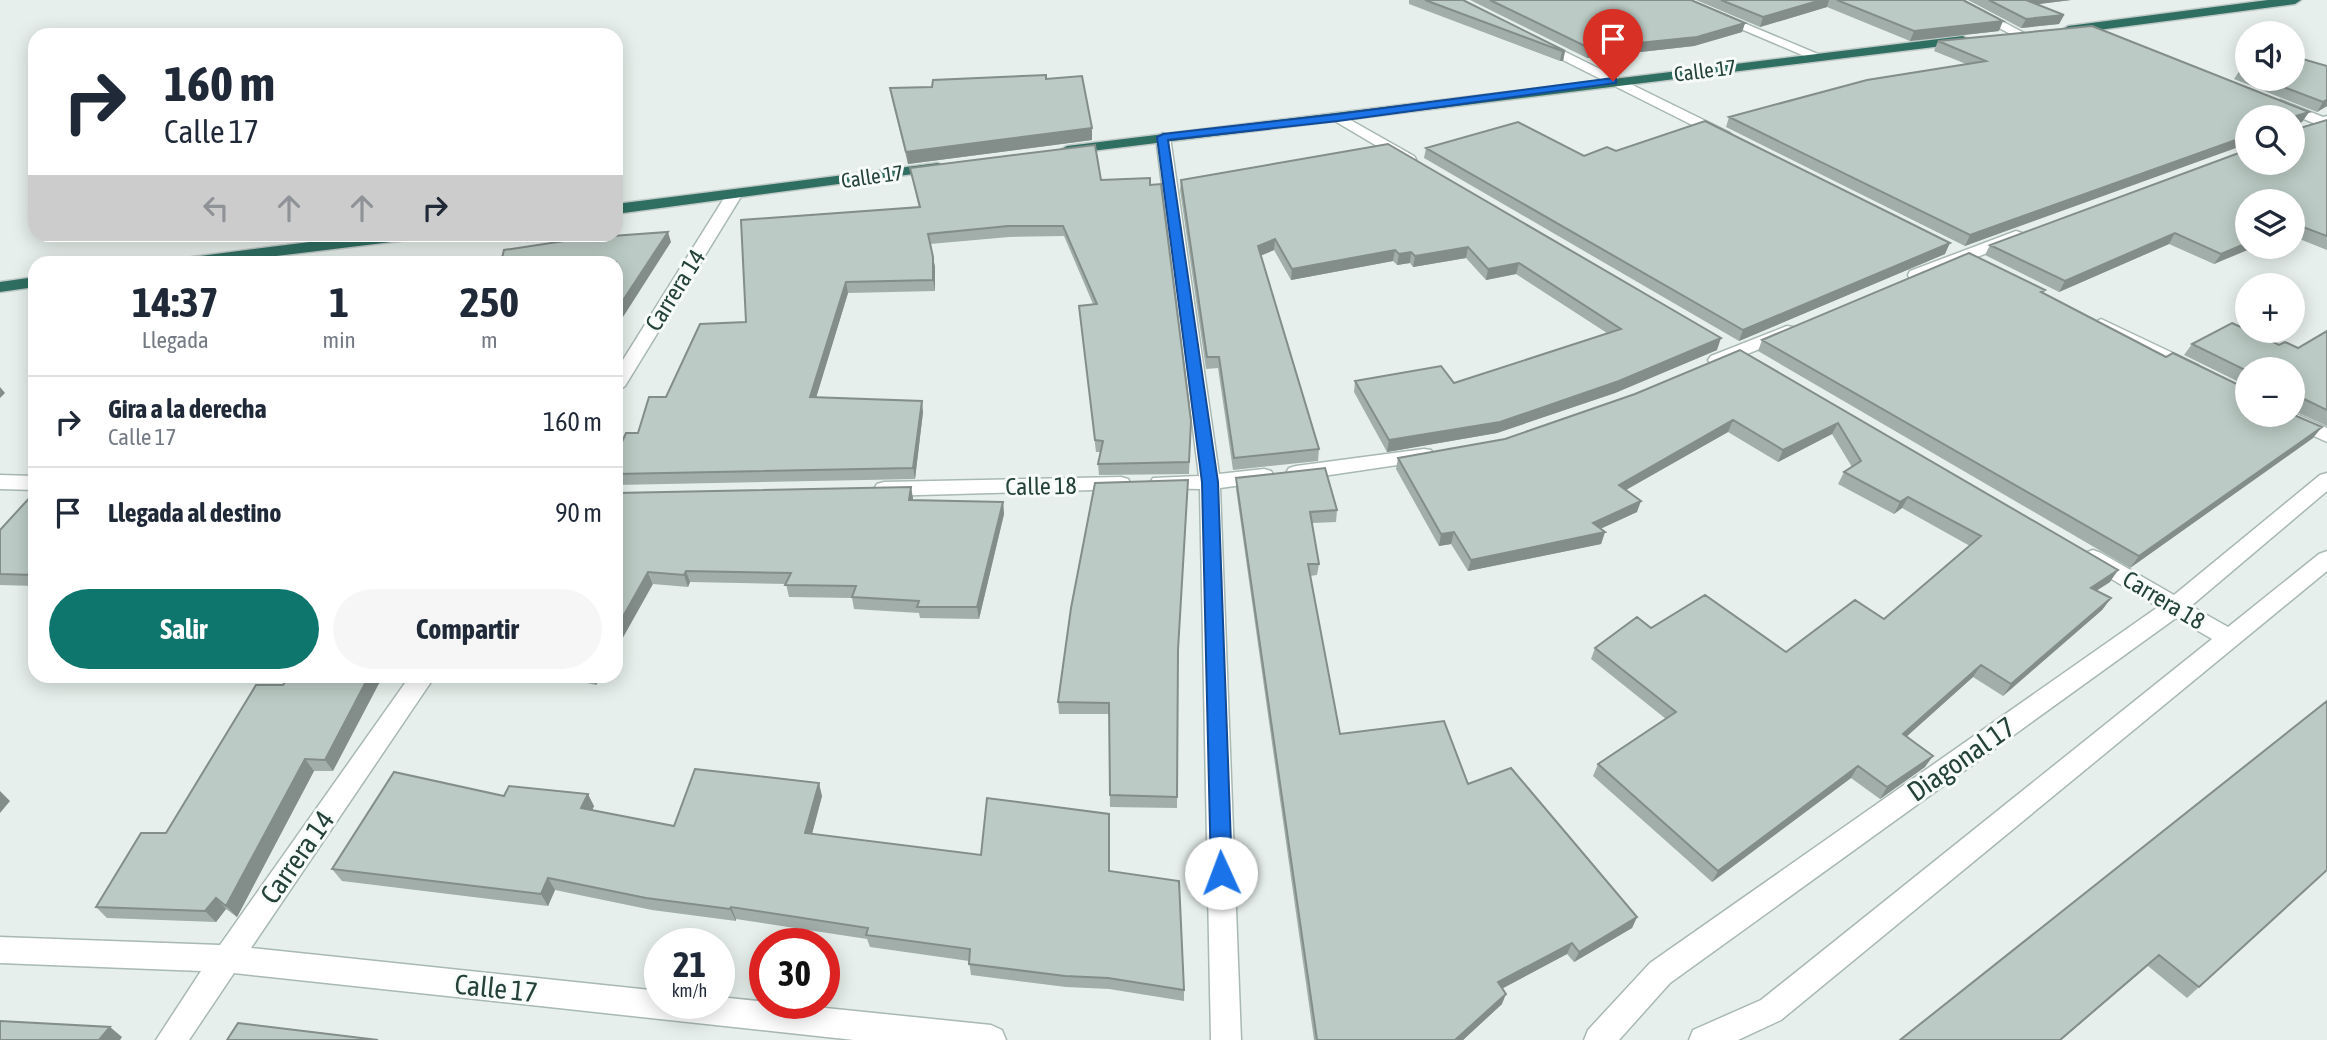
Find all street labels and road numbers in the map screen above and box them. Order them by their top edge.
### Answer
street label: Calle 17 [1673,54,1737,86]
street label: Calle 17 [839,160,905,192]
street label: Carrera 14 [640,244,710,336]
street label: Calle 18 [1005,472,1077,500]
street label: Carrera 18 [2118,565,2210,635]
street label: Diagonal 17 [1901,710,2021,808]
street label: Carrera 14 [254,805,340,909]
street label: Calle 17 [453,968,539,1008]

